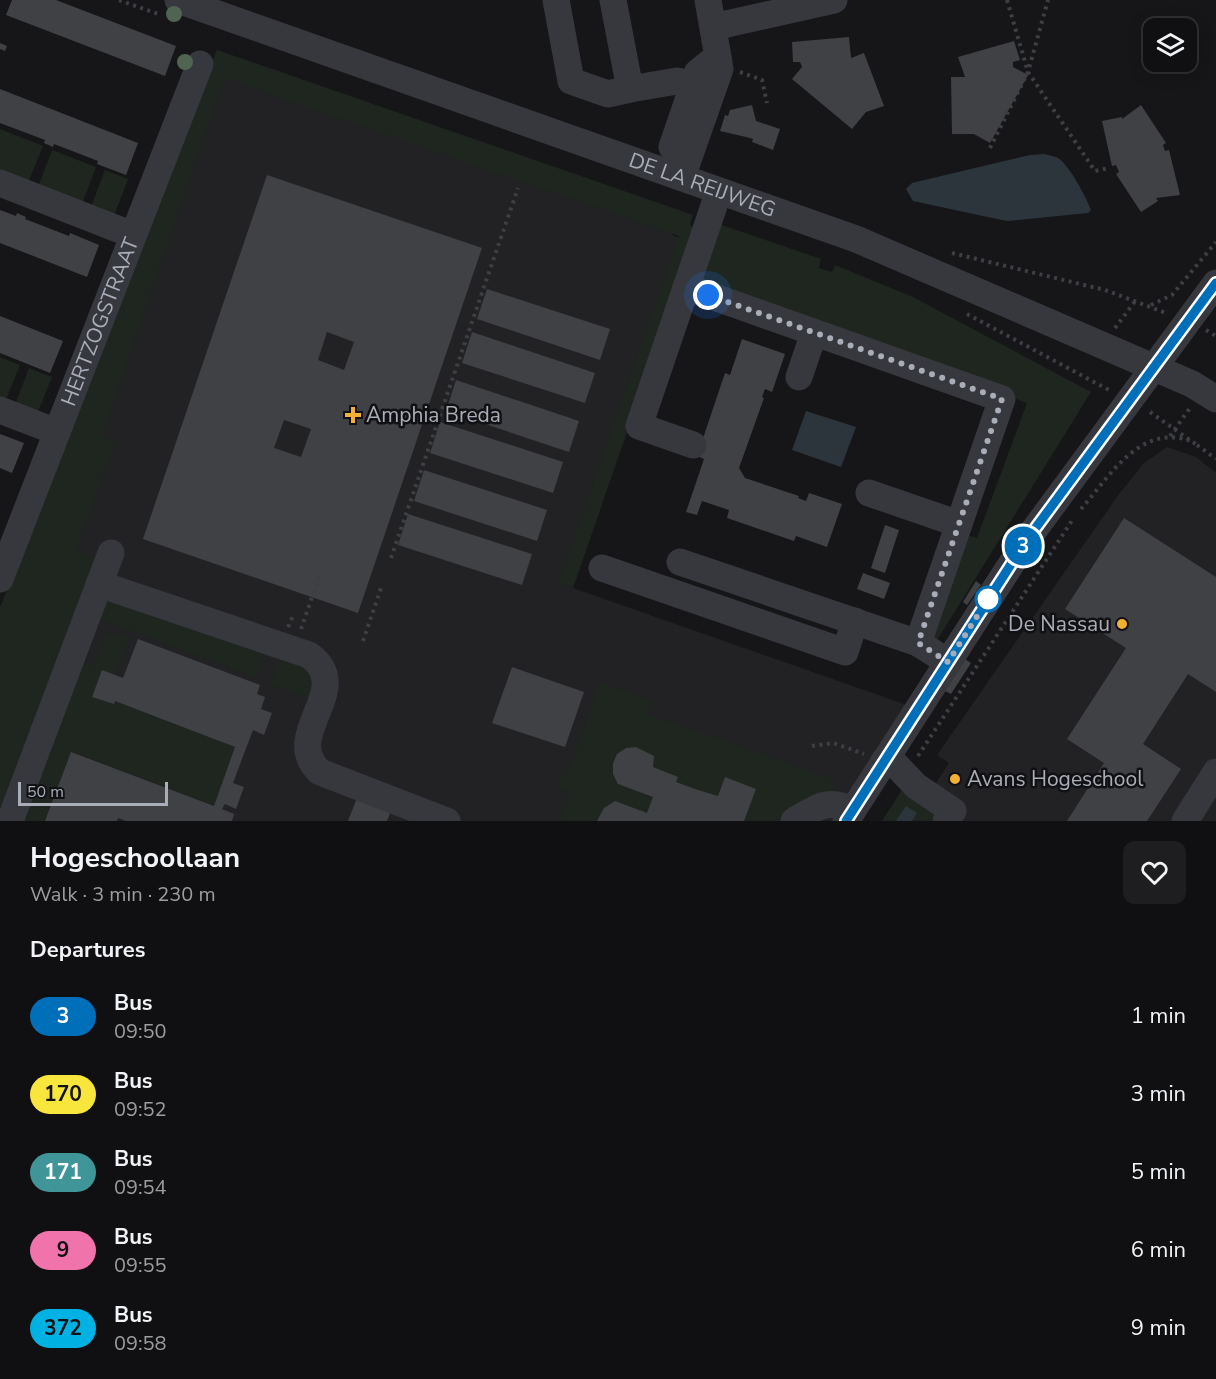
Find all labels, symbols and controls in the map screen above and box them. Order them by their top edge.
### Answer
map controls [1143,18,1197,72]
button: layers [1143,18,1197,72]
street label: DE LA REIJWEG [625,146,780,224]
street label: HERTZOGSTRAAT [55,233,145,410]
your location [693,280,723,310]
place label: Amphia Breda [366,401,501,429]
marker: Amphia Breda [344,406,362,424]
line badge: 3 [1004,526,1042,566]
text: 3 [1017,532,1029,560]
unlabelled marker [975,586,1001,612]
place label: De Nassau [1008,610,1110,638]
marker: De Nassau [1115,617,1129,631]
place label: Avans Hogeschool [967,765,1144,793]
marker: Avans Hogeschool [948,772,962,786]
scale bar [18,779,168,806]
text: 50 m [27,781,64,803]
text: Hogeschoollaan [30,839,240,877]
button: heart [1123,841,1186,904]
text: Walk · 3 min · 230 m [30,881,216,908]
text: Departures [30,935,145,965]
text: Bus [114,988,153,1018]
text: 1 min [1131,1001,1186,1031]
text: 3 [57,1002,69,1030]
text: 09:50 [114,1018,167,1045]
text: Bus [114,1066,153,1096]
text: 3 min [1131,1079,1186,1109]
text: 170 [44,1080,82,1108]
text: 09:52 [114,1096,167,1123]
text: Bus [114,1144,153,1174]
text: 5 min [1131,1157,1186,1187]
text: 171 [44,1158,82,1186]
text: 09:54 [114,1174,167,1201]
text: Bus [114,1222,153,1252]
text: 6 min [1131,1235,1186,1265]
text: 9 [57,1236,69,1264]
text: 09:55 [114,1252,167,1279]
text: Bus [114,1300,153,1330]
text: 9 min [1131,1313,1186,1343]
text: 372 [44,1314,82,1342]
text: 09:58 [114,1330,167,1357]

